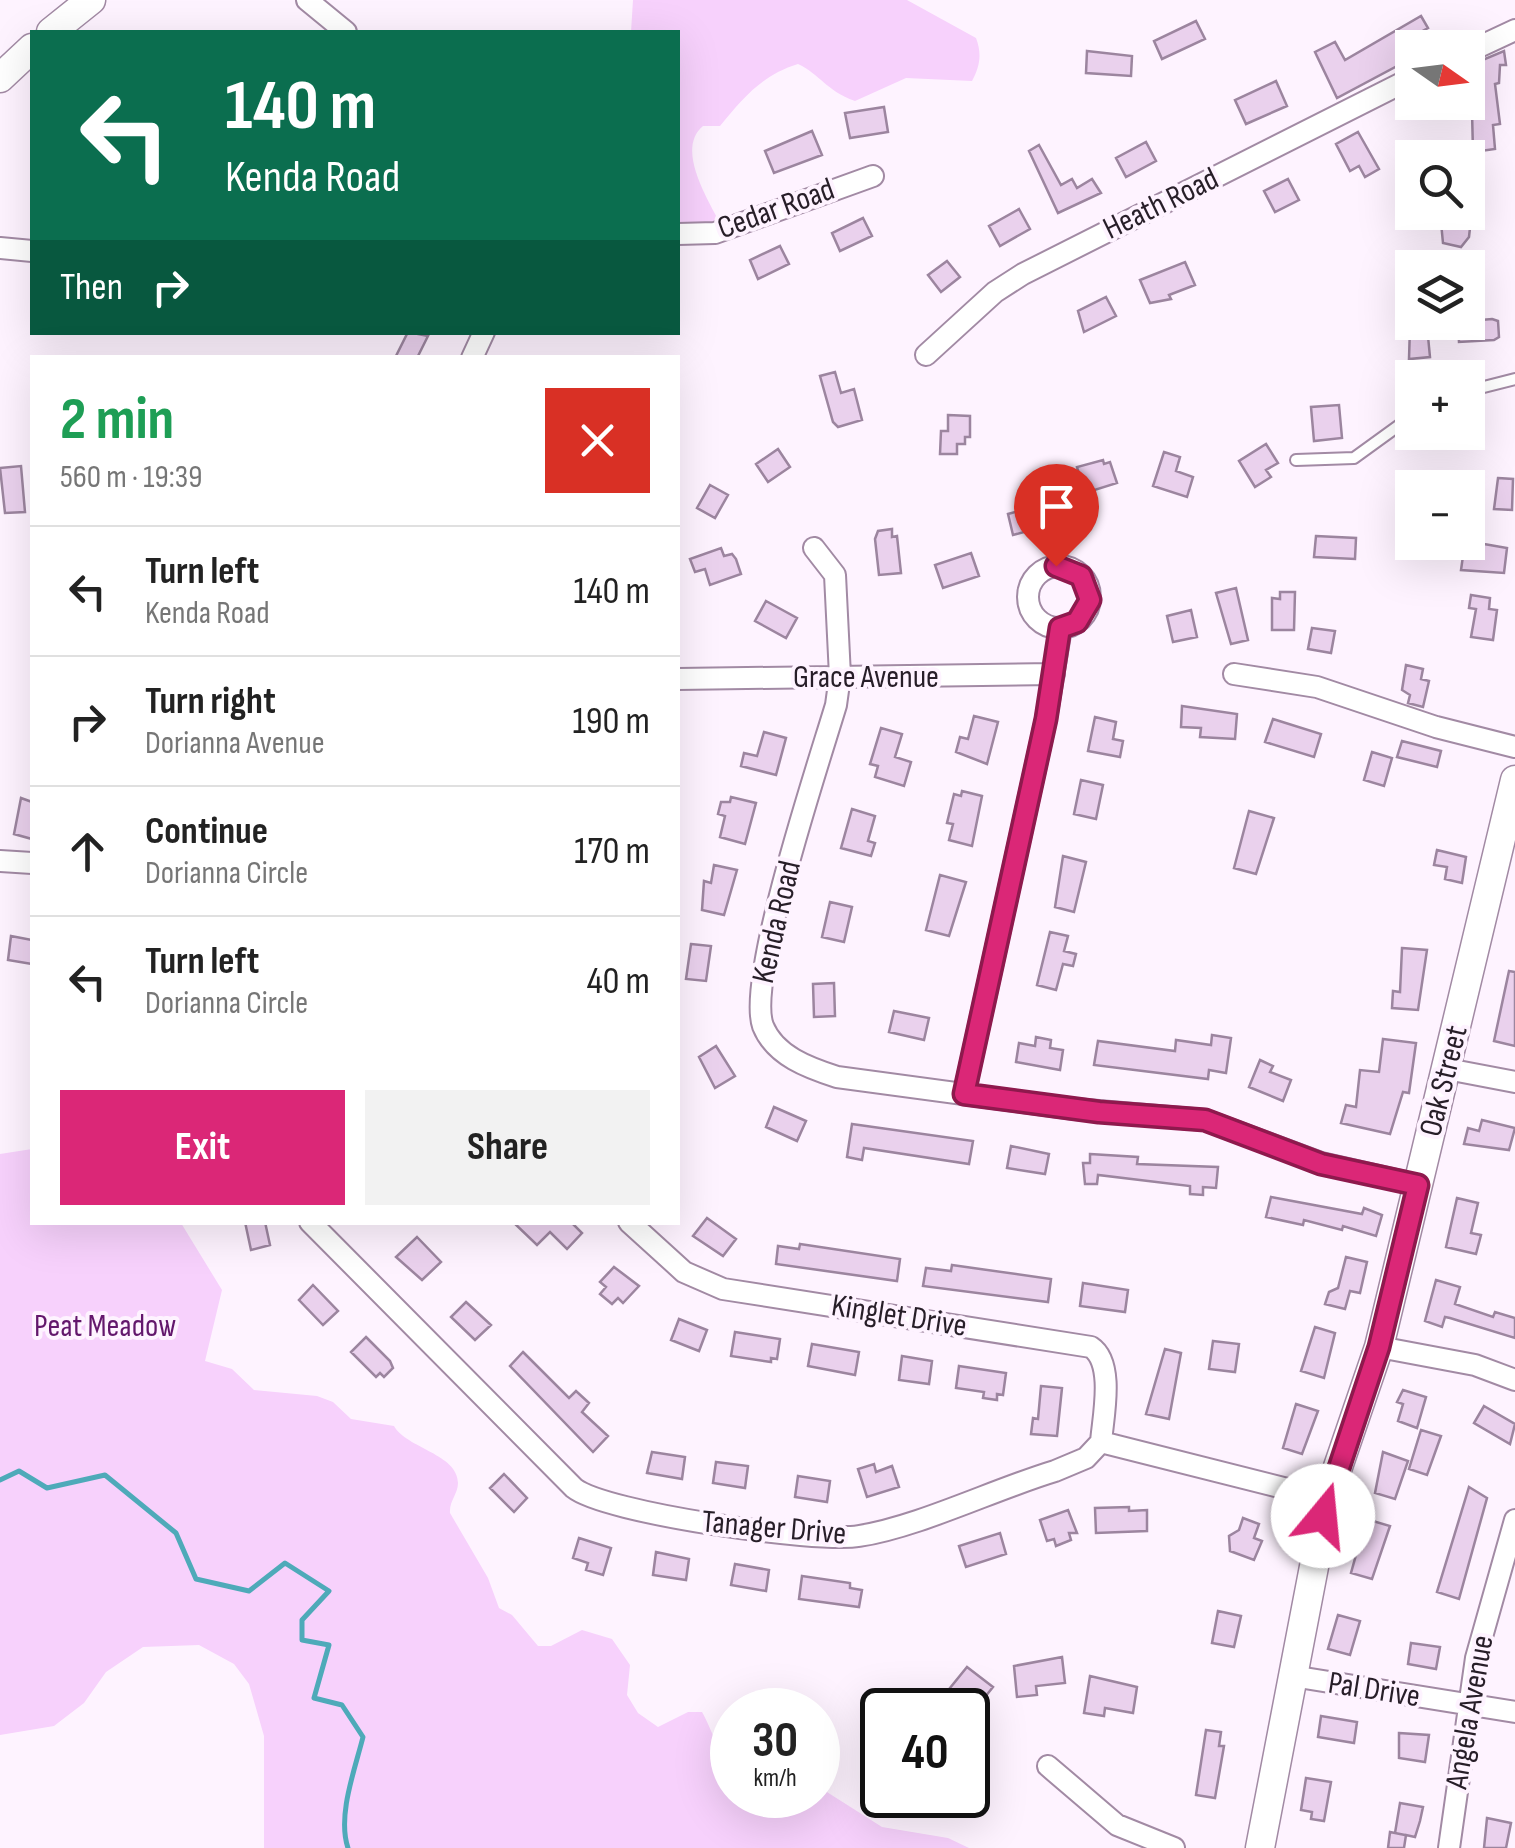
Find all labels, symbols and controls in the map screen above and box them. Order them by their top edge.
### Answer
north arrow [1395,30,1485,120]
map controls [1395,30,1485,560]
text: 140 m [225,65,376,149]
icon: left [60,70,190,200]
button: search [1395,140,1485,230]
text: Kenda Road [225,150,400,205]
street label: Heath Road [1097,159,1225,249]
street label: Cedar Road [712,170,840,248]
button: layers [1395,250,1485,340]
icon: right [143,260,198,315]
text: Then [60,265,123,310]
button: + [1395,360,1485,450]
text: 2 min [60,384,174,456]
button: close [545,388,650,493]
text: 560 m · 19:39 [60,458,202,497]
pin [1014,464,1099,567]
button: − [1395,470,1485,560]
icon: arrive [1029,479,1084,534]
text: Turn left [145,549,259,594]
icon: left [60,564,115,619]
text: 140 m [573,569,650,614]
text: Kenda Road [145,594,270,633]
street label: Grace Avenue [793,658,939,697]
text: Turn right [145,679,276,724]
icon: right [60,694,115,749]
text: 190 m [572,699,650,744]
text: Dorianna Avenue [145,724,325,763]
text: Continue [145,809,268,854]
icon: ahead [60,824,115,879]
text: 170 m [574,829,650,874]
text: Dorianna Circle [145,854,308,893]
street label: Kenda Road [744,857,810,987]
text: Turn left [145,939,259,984]
icon: left [60,954,115,1009]
text: 40 m [587,959,650,1004]
text: Dorianna Circle [145,984,308,1023]
street label: Oak Street [1411,1022,1477,1140]
button: Exit [60,1090,345,1205]
button: Share [365,1090,650,1205]
street label: Kinglet Drive [829,1286,969,1346]
park label: Peat Meadow [34,1307,176,1346]
position arrow [1271,1464,1375,1568]
street label: Tanager Drive [700,1502,848,1554]
street label: Angela Avenue [1437,1632,1503,1793]
street label: Pal Drive [1325,1664,1423,1716]
speed limit sign: 40 [860,1688,990,1818]
text: 30 [752,1711,798,1771]
text: km/h [753,1763,797,1794]

